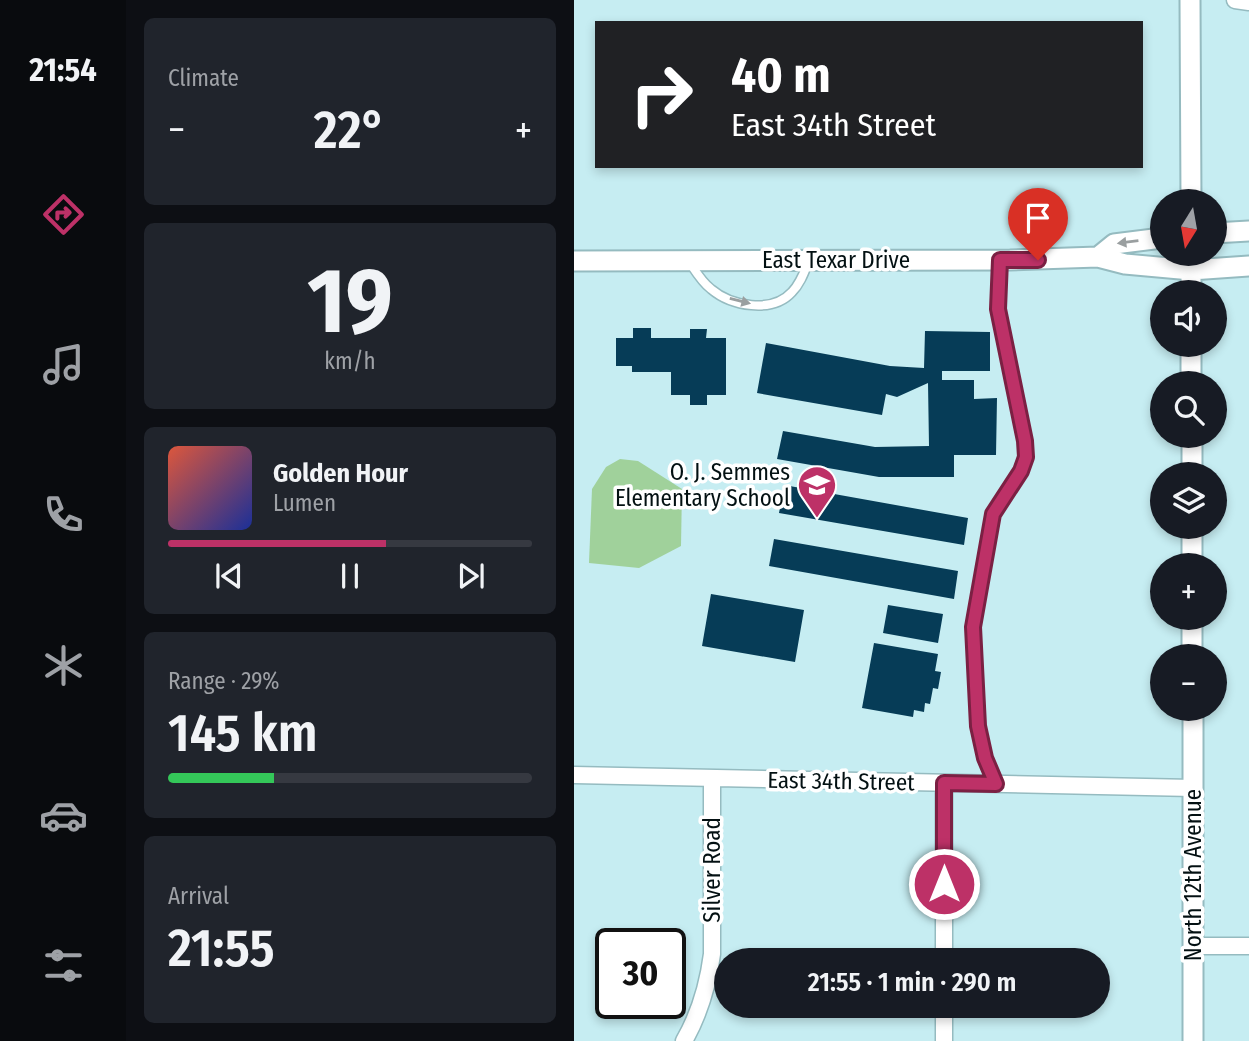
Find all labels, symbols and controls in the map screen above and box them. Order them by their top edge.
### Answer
text: 40 m [731,46,831,105]
icon: right [616,49,707,140]
text: 21:54 [29,51,97,89]
text: Climate [168,64,239,92]
text: 22° [314,99,386,162]
text: East 34th Street [731,106,936,144]
text: − [168,107,185,153]
text: + [515,107,532,153]
pin [1008,188,1068,260]
north arrow [1150,189,1227,266]
map controls [1150,189,1227,721]
icon: directions [39,190,88,239]
icon: arrive [1019,199,1057,237]
one-way arrow [1117,237,1139,248]
street label: East Texar Drive [762,246,910,274]
text: 19 [307,247,393,356]
button: sound [1150,280,1227,357]
one-way arrow [729,296,751,307]
icon: music [39,340,88,389]
text: km/h [324,347,376,375]
button: search [1150,371,1227,448]
text: Golden Hour [273,458,408,489]
place label: O. J. Semmes Elementary School [615,458,790,512]
button: layers [1150,462,1227,539]
school or university icon: O. J. Semmes Elementary School [796,464,838,519]
text: Lumen [273,489,336,517]
icon: phone [39,490,88,539]
button: + [1150,553,1227,630]
icon: previous [210,557,248,595]
icon: pause [331,557,369,595]
icon: next [452,557,490,595]
icon: climate [39,641,88,690]
button: − [1150,644,1227,721]
text: Range · 29% [168,667,280,695]
text: 145 km [168,702,317,765]
street label: East 34th Street [767,766,915,796]
street label: North 12th Avenue [1179,789,1207,961]
icon: car [39,791,88,840]
street label: Silver Road [698,817,726,923]
position arrow [907,847,981,921]
text: Arrival [168,882,229,910]
text: 21:55 [168,917,275,980]
speed limit sign: 30 [595,928,686,1019]
icon: filters [39,941,88,990]
text: 21:55 · 1 min · 290 m [808,967,1016,998]

